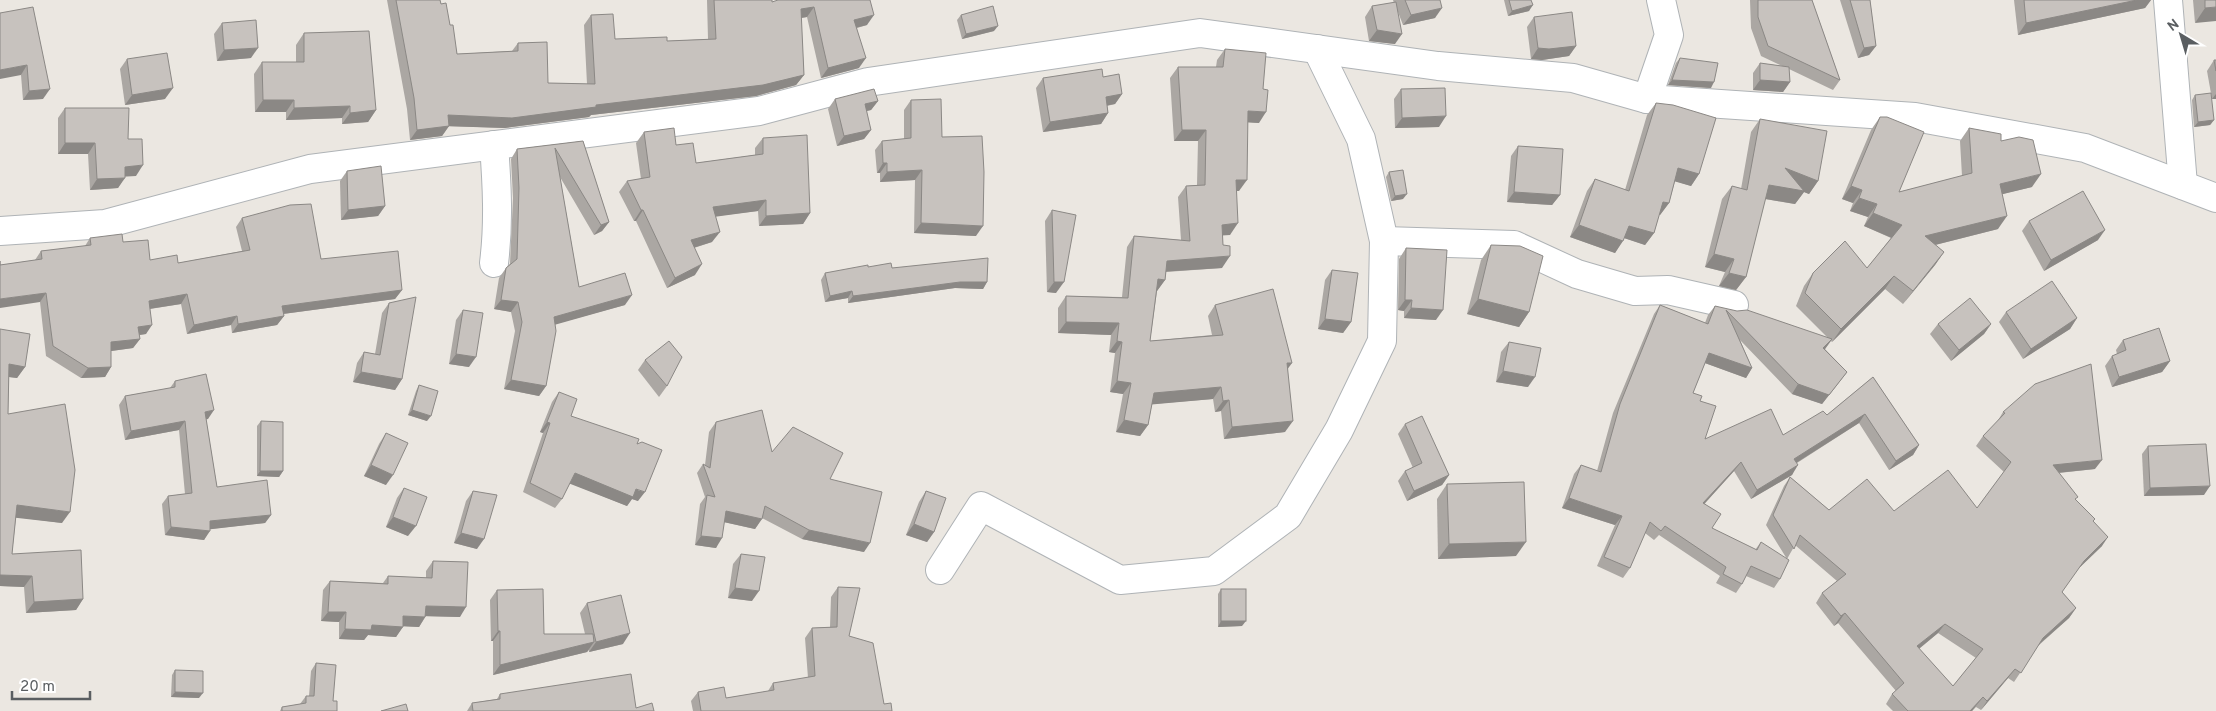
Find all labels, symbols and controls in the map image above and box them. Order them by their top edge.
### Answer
north arrow [2156,10,2206,60]
text: N [2165,16,2183,36]
scale bar [12,668,90,700]
text: 20 m [20,678,55,697]

